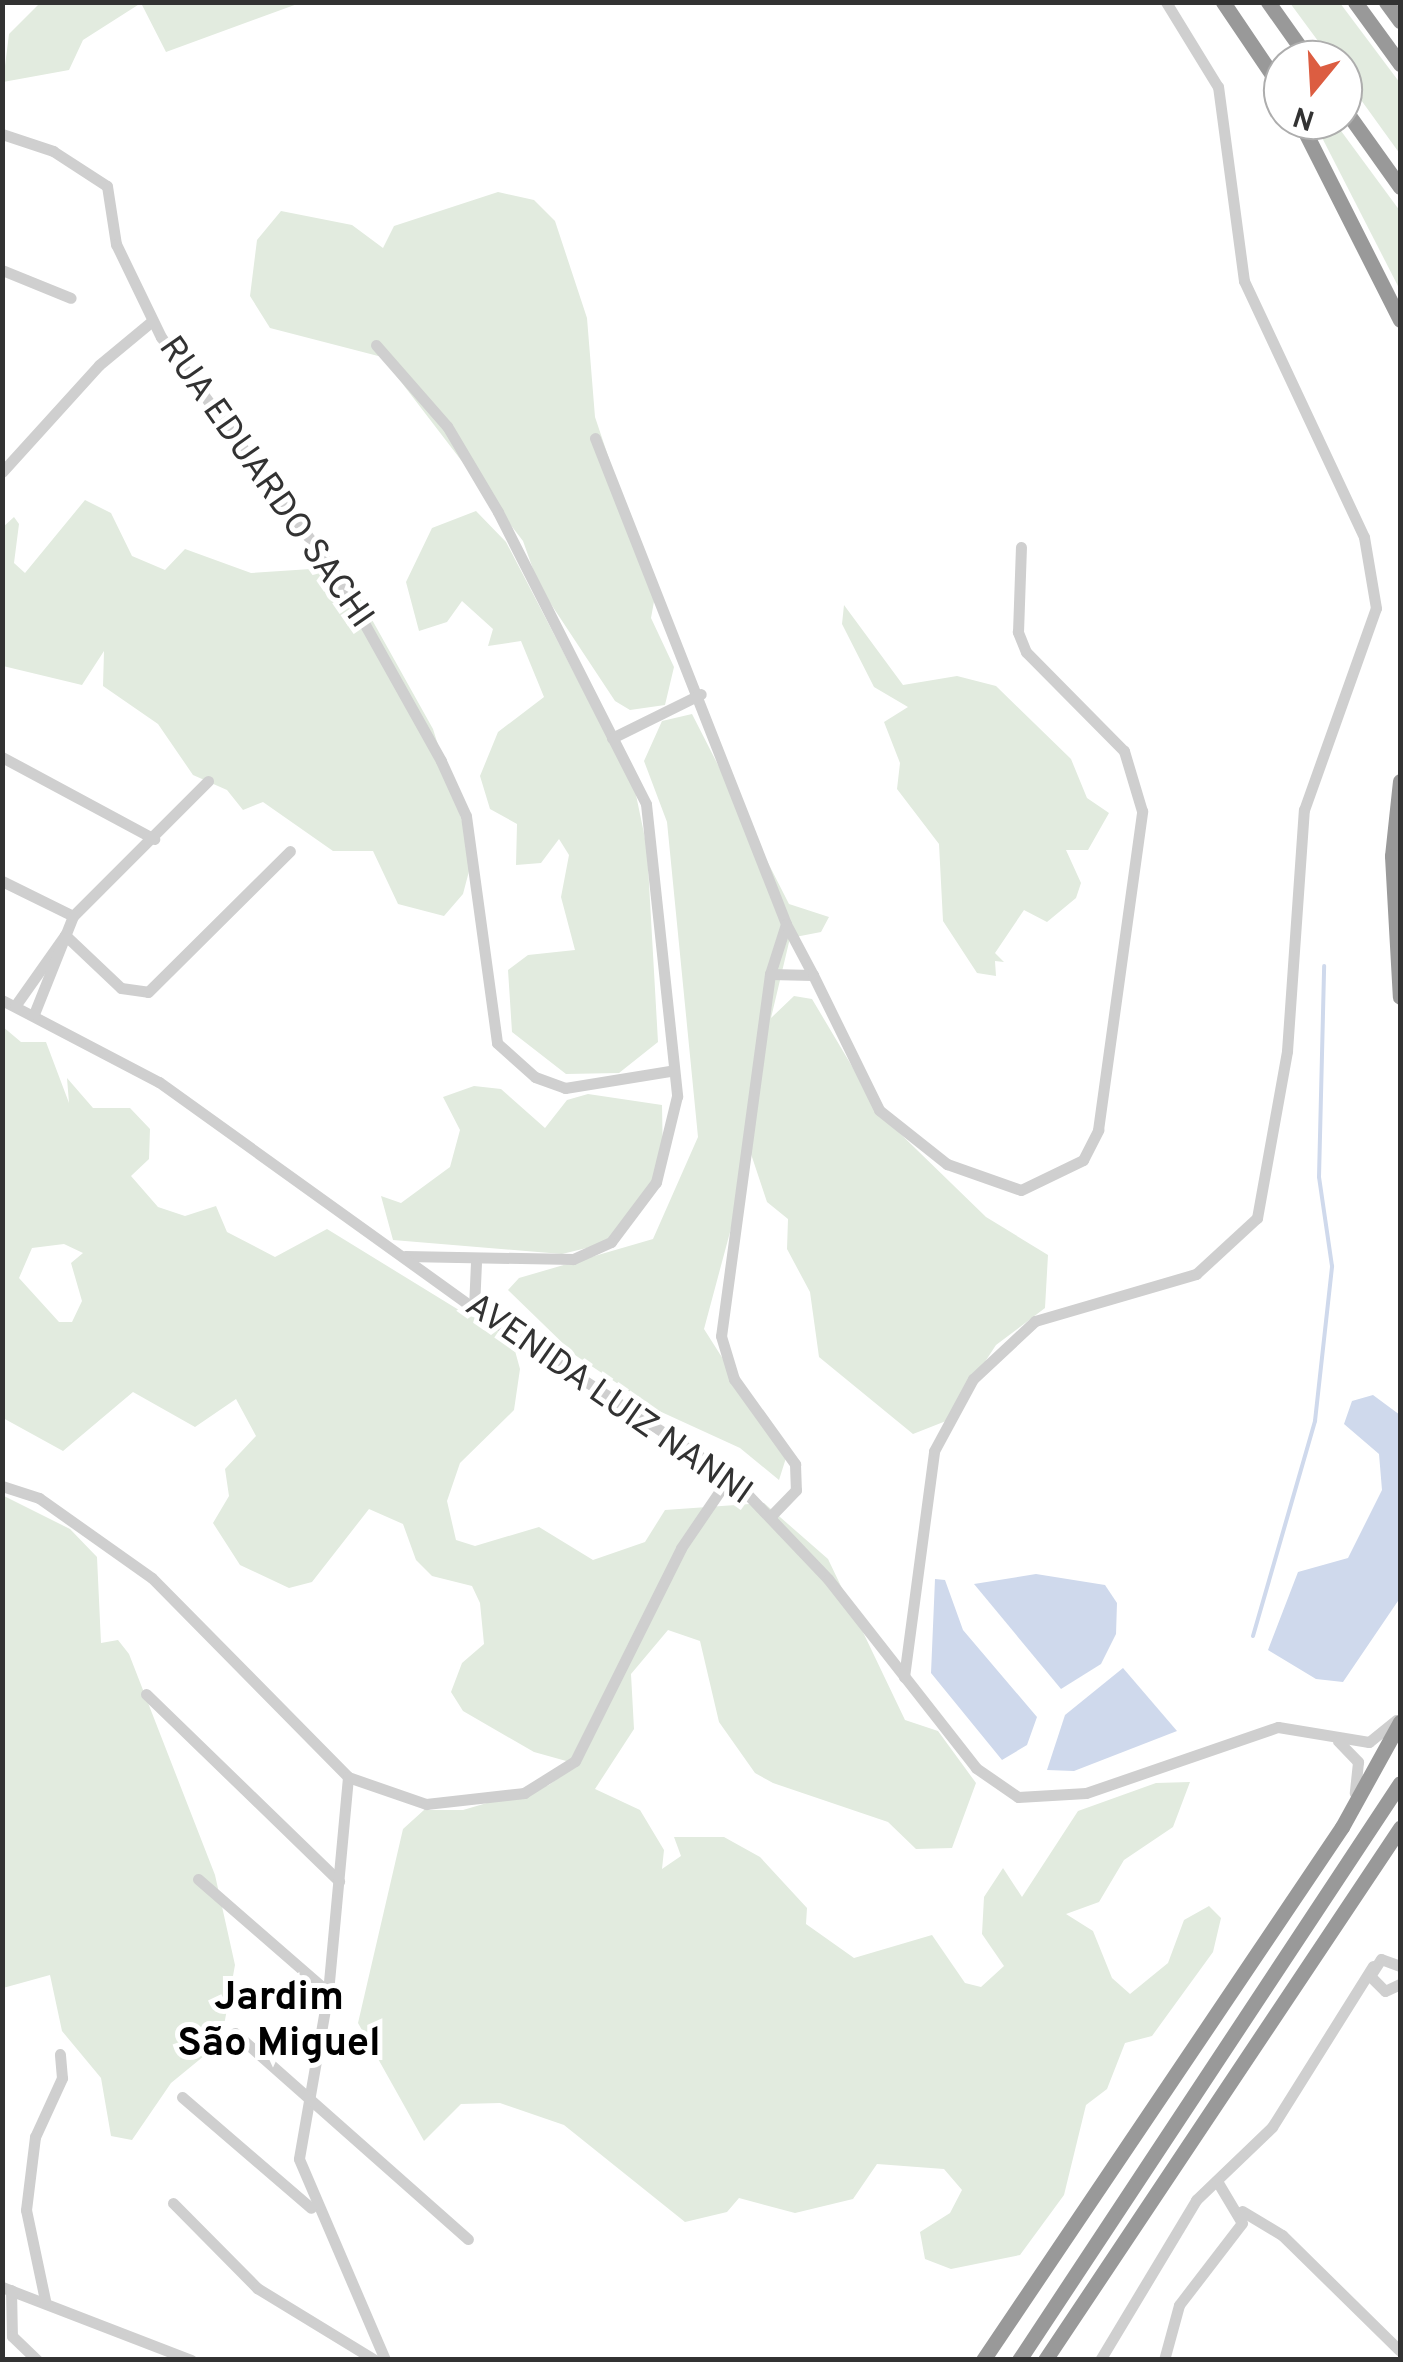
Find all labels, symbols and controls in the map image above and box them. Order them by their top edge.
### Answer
north arrow [1263,40,1363,140]
text: N [1289,96,1319,137]
street label: RUA EDUARDO SACHI [148,329,382,637]
street label: AVENIDA LUIZ NANNI [456,1285,760,1515]
district label: Jardim São Miguel [177,1975,381,2069]

